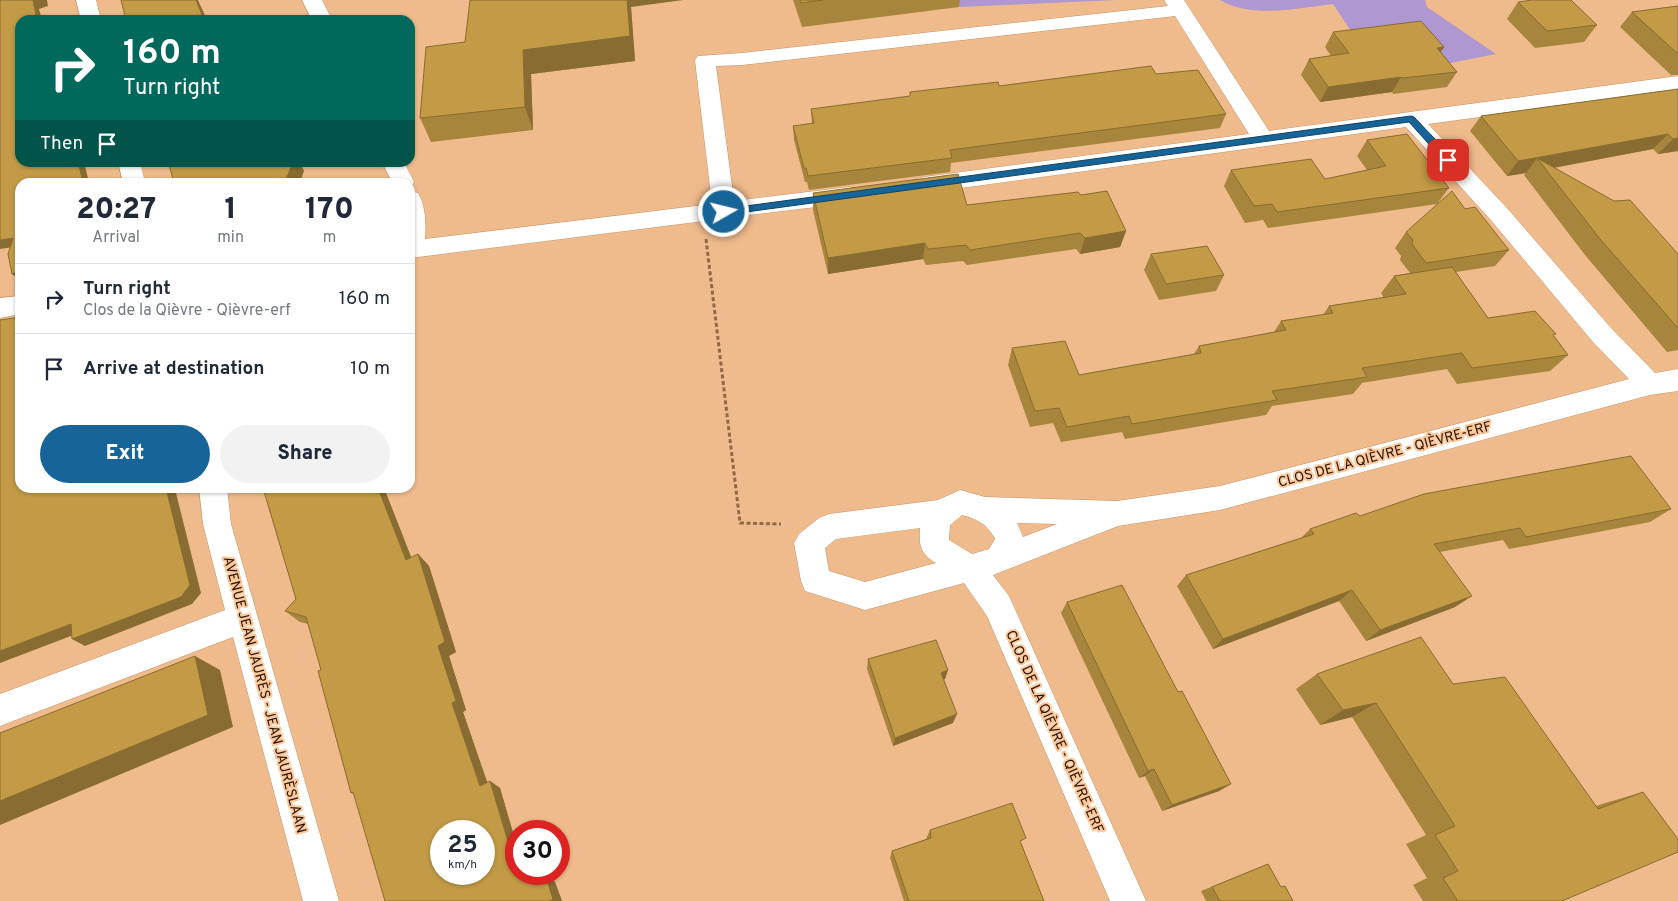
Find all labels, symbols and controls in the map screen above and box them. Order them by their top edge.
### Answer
text: 160 m [123,32,221,76]
icon: right [40,35,105,100]
text: Turn right [123,75,220,102]
icon: arrive [93,130,121,158]
text: Then [40,132,83,156]
pin [1427,139,1469,181]
icon: arrive [1434,146,1462,174]
position arrow [697,185,749,237]
text: 20:27 [76,192,156,229]
text: 1 [224,192,237,229]
text: 170 [305,192,354,229]
text: Arrival [92,228,140,248]
text: min [217,228,244,248]
text: m [323,228,336,248]
text: Turn right [83,277,171,301]
icon: right [40,285,68,313]
text: 160 m [339,287,390,311]
text: Clos de la Qièvre - Qièvre-erf [83,301,291,321]
icon: arrive [40,355,68,383]
text: Arrive at destination [83,357,264,381]
text: 10 m [350,357,390,381]
street label: CLOS DE LA QIÈVRE - QIÈVRE-ERF [1276,417,1494,492]
button: Exit [40,425,210,483]
button: Share [220,425,390,483]
street label: AVENUE JEAN JAURÈS - JEAN JAURÈSLAAN [219,554,310,835]
street label: CLOS DE LA QIÈVRE - QIÈVRE-ERF [1001,627,1108,836]
speed limit sign: 30 [505,820,570,885]
text: 25 [447,830,478,862]
text: km/h [448,857,477,873]

